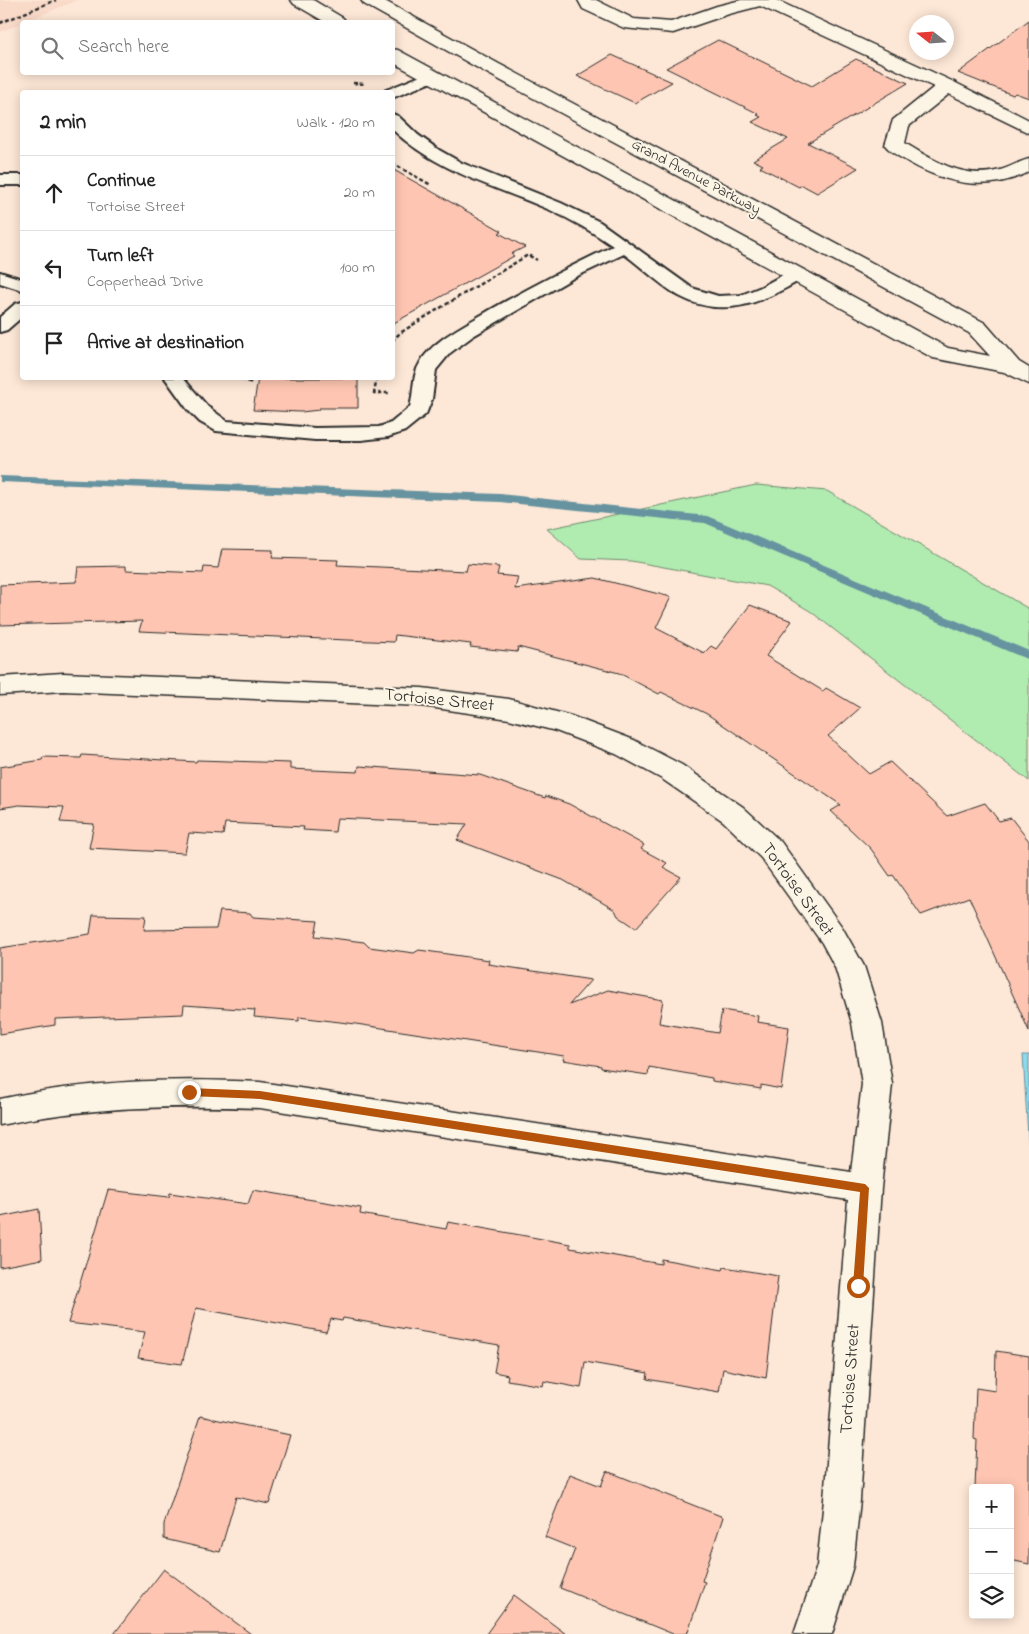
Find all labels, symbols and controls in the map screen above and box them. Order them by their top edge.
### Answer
north arrow [909,15,954,60]
search box [20,20,395,75]
icon: search [38,34,66,62]
text: Search here [78,34,169,61]
text: 2 min [40,108,86,138]
text: Walk · 120 m [296,111,375,135]
street label: Grand Avenue Parkway [627,134,765,221]
text: Continue [87,168,155,195]
icon: ahead [40,179,68,207]
text: 20 m [344,181,375,205]
text: Tortoise Street [87,195,185,219]
text: Turn left [87,243,154,270]
icon: left [40,254,68,282]
text: 100 m [340,256,375,280]
text: Copperhead Drive [87,270,203,294]
icon: arrive [40,329,68,357]
text: Arrive at destination [87,330,244,357]
street label: Tortoise Street [383,682,495,720]
street label: Tortoise Street [754,838,840,942]
route end [178,1081,201,1104]
route start [847,1275,870,1298]
street label: Tortoise Street [834,1323,868,1435]
map controls [969,1484,1014,1619]
button: + [969,1484,1014,1529]
button: − [969,1529,1014,1574]
button: layers [969,1574,1014,1619]

